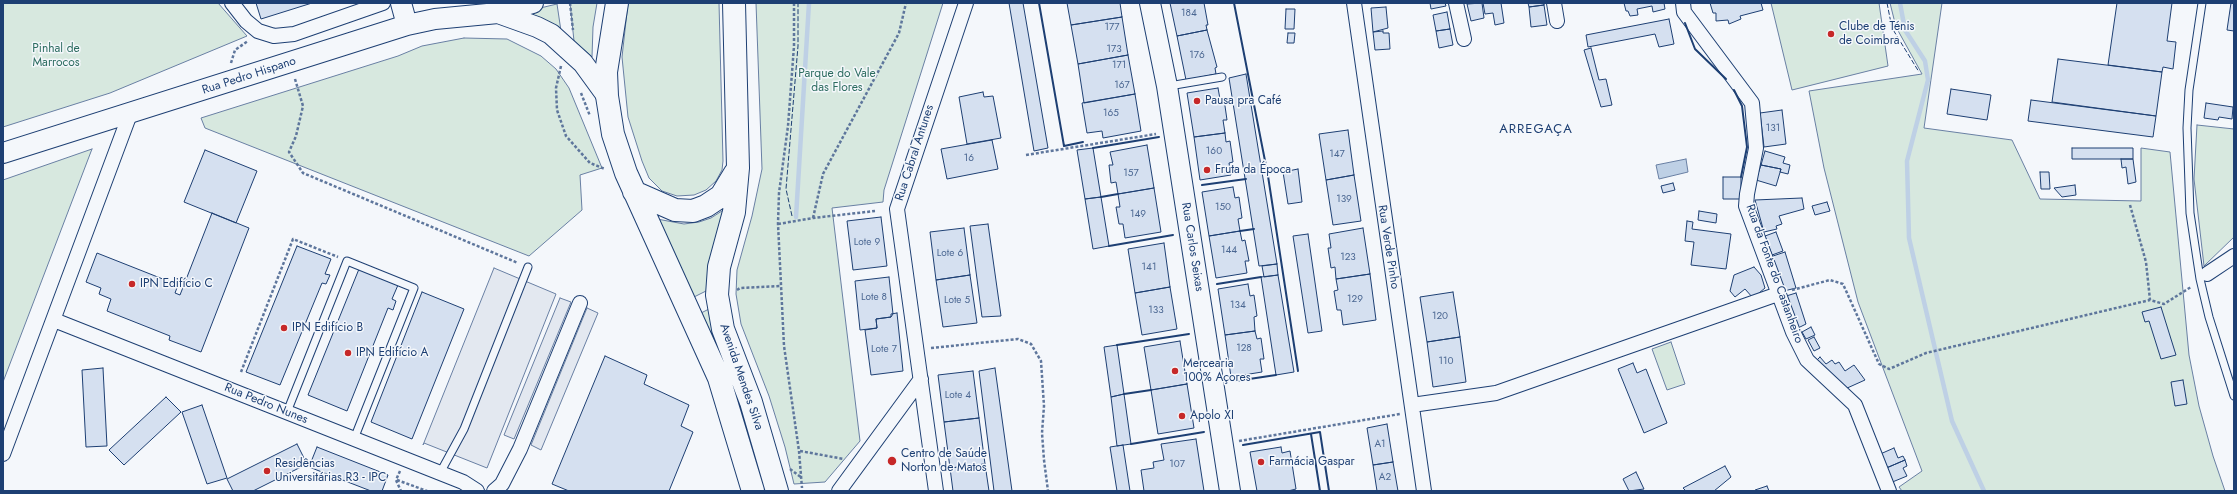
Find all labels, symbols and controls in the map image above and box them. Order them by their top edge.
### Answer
house number: 184 [1181,8,1197,20]
place label: Clube de Ténis de Coimbra [1839,20,1914,48]
house number: 177 [1105,22,1119,34]
marker: Clube de Ténis de Coimbra [1826,29,1836,39]
park label: Pinhal de Marrocos [32,42,80,70]
house number: 173 [1106,44,1122,56]
house number: 176 [1189,50,1205,62]
street label: Rua Pedro Hispano [200,54,298,98]
house number: 171 [1112,60,1126,72]
park label: Parque do Vale das Flores [798,67,876,95]
house number: 167 [1114,80,1130,92]
place label: Pausa pra Café [1205,94,1281,108]
marker: Pausa pra Café [1192,96,1202,106]
street label: Rua Cabral Antunes [893,103,937,203]
house number: 165 [1103,108,1119,120]
district label: ARREGAÇA [1499,122,1573,138]
house number: 131 [1766,123,1780,135]
house number: 160 [1206,146,1222,158]
house number: 147 [1329,149,1345,161]
house number: 16 [964,153,974,165]
place label: Fruta da Época [1215,163,1291,177]
marker: Fruta da Época [1202,165,1212,175]
house number: 157 [1123,168,1139,180]
house number: 139 [1336,194,1352,206]
street label: Rua Carlos Seixas [1178,202,1206,292]
house number: 150 [1215,202,1231,214]
street label: Rua da Fonte do Castanheiro [1742,203,1806,345]
street label: Rua Verde Pinho [1374,204,1402,290]
house number: 149 [1130,209,1146,221]
house number: Lote 9 [854,237,880,249]
house number: 144 [1221,245,1237,257]
house number: Lote 6 [937,248,963,260]
house number: 123 [1340,252,1356,264]
house number: 141 [1142,262,1156,274]
place label: IPN Edifício C [140,277,213,291]
marker: IPN Edifício C [127,279,137,289]
house number: Lote 8 [861,292,887,304]
house number: 129 [1347,294,1363,306]
house number: Lote 5 [944,295,970,307]
house number: 134 [1230,300,1246,312]
house number: 133 [1148,305,1164,317]
house number: 120 [1432,311,1448,323]
place label: IPN Edifício B [292,321,363,335]
street label: Avenida Mendes Silva [716,322,766,432]
marker: IPN Edifício B [279,323,289,333]
house number: 128 [1236,343,1252,355]
house number: Lote 7 [871,344,897,356]
place label: IPN Edifício A [356,346,428,360]
marker: IPN Edifício A [343,348,353,358]
house number: 110 [1439,356,1453,368]
place label: Mercearia 100% Açores [1183,357,1251,385]
marker: Mercearia 100% Açores [1170,366,1180,376]
street label: Rua Pedro Nunes [222,381,310,427]
house number: Lote 4 [945,390,971,402]
place label: Apolo XI [1190,409,1234,423]
marker: Apolo XI [1177,411,1187,421]
house number: A1 [1374,439,1386,451]
place label: Centro de Saúde Norton de Matos [901,447,987,475]
marker: Centro de Saúde Norton de Matos [886,455,898,467]
place label: Farmácia Gaspar [1269,455,1355,469]
place label: Residências Universitárias R3 - IPC [275,457,386,485]
marker: Farmácia Gaspar [1256,457,1266,467]
house number: 107 [1169,459,1185,471]
marker: Residências Universitárias R3 - IPC [262,466,272,476]
house number: A2 [1379,472,1391,484]

